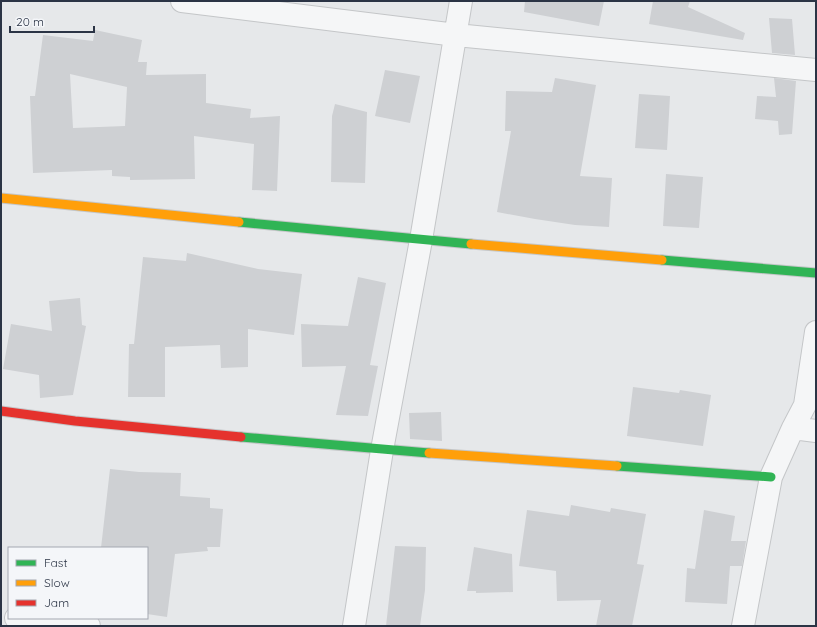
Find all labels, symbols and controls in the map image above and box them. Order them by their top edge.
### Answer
scale bar [10,8,94,34]
text: 20 m [16,14,44,29]
legend [8,547,148,619]
text: Fast [44,555,68,570]
text: Slow [44,575,70,590]
text: Jam [44,595,69,610]

